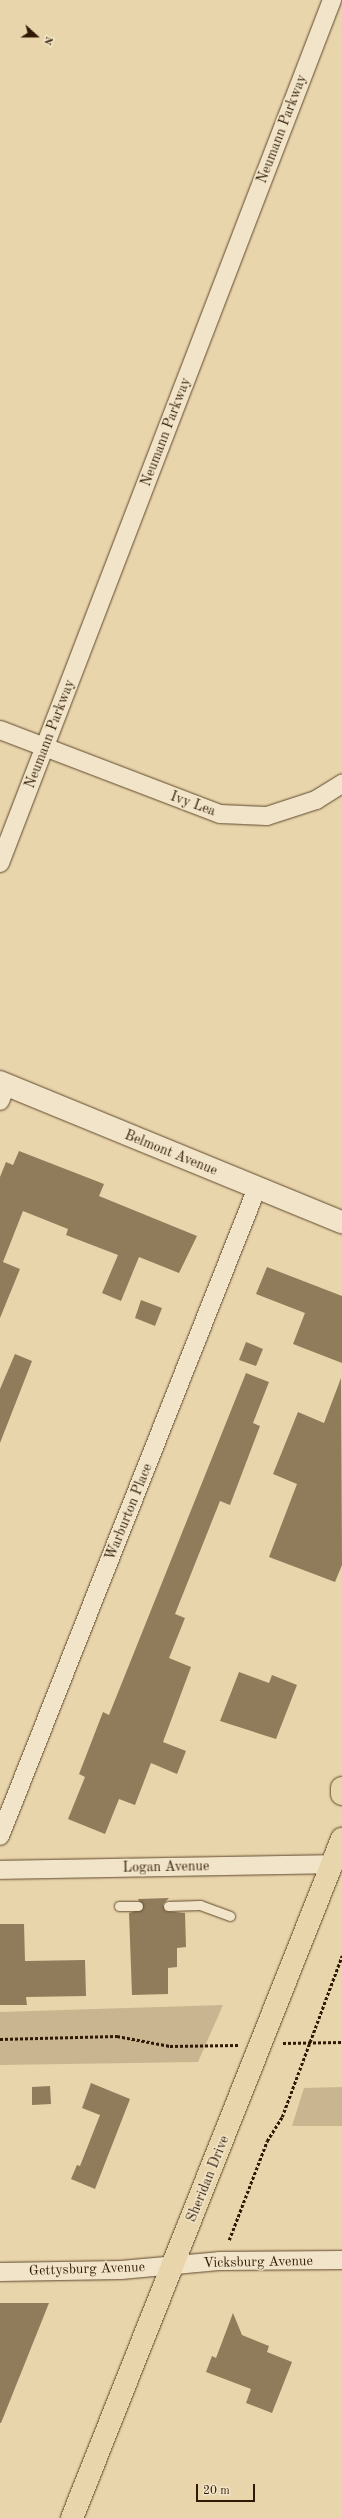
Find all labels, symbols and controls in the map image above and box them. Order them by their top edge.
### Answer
north arrow [16,16,56,56]
text: N [41,35,54,46]
street label: Neumann Parkway [254,72,310,186]
street label: Neumann Parkway [138,375,194,489]
street label: Neumann Parkway [22,677,78,791]
street label: Ivy Lea [168,788,218,820]
street label: Belmont Avenue [122,1127,220,1179]
street label: Warburton Place [102,1461,156,1563]
street label: Logan Avenue [122,1858,210,1876]
street label: Sheridan Drive [183,2133,233,2225]
street label: Vicksburg Avenue [203,2253,313,2271]
street label: Gettysburg Avenue [29,2259,145,2279]
scale bar [198,2476,257,2502]
text: 20 m [203,2485,230,2497]

